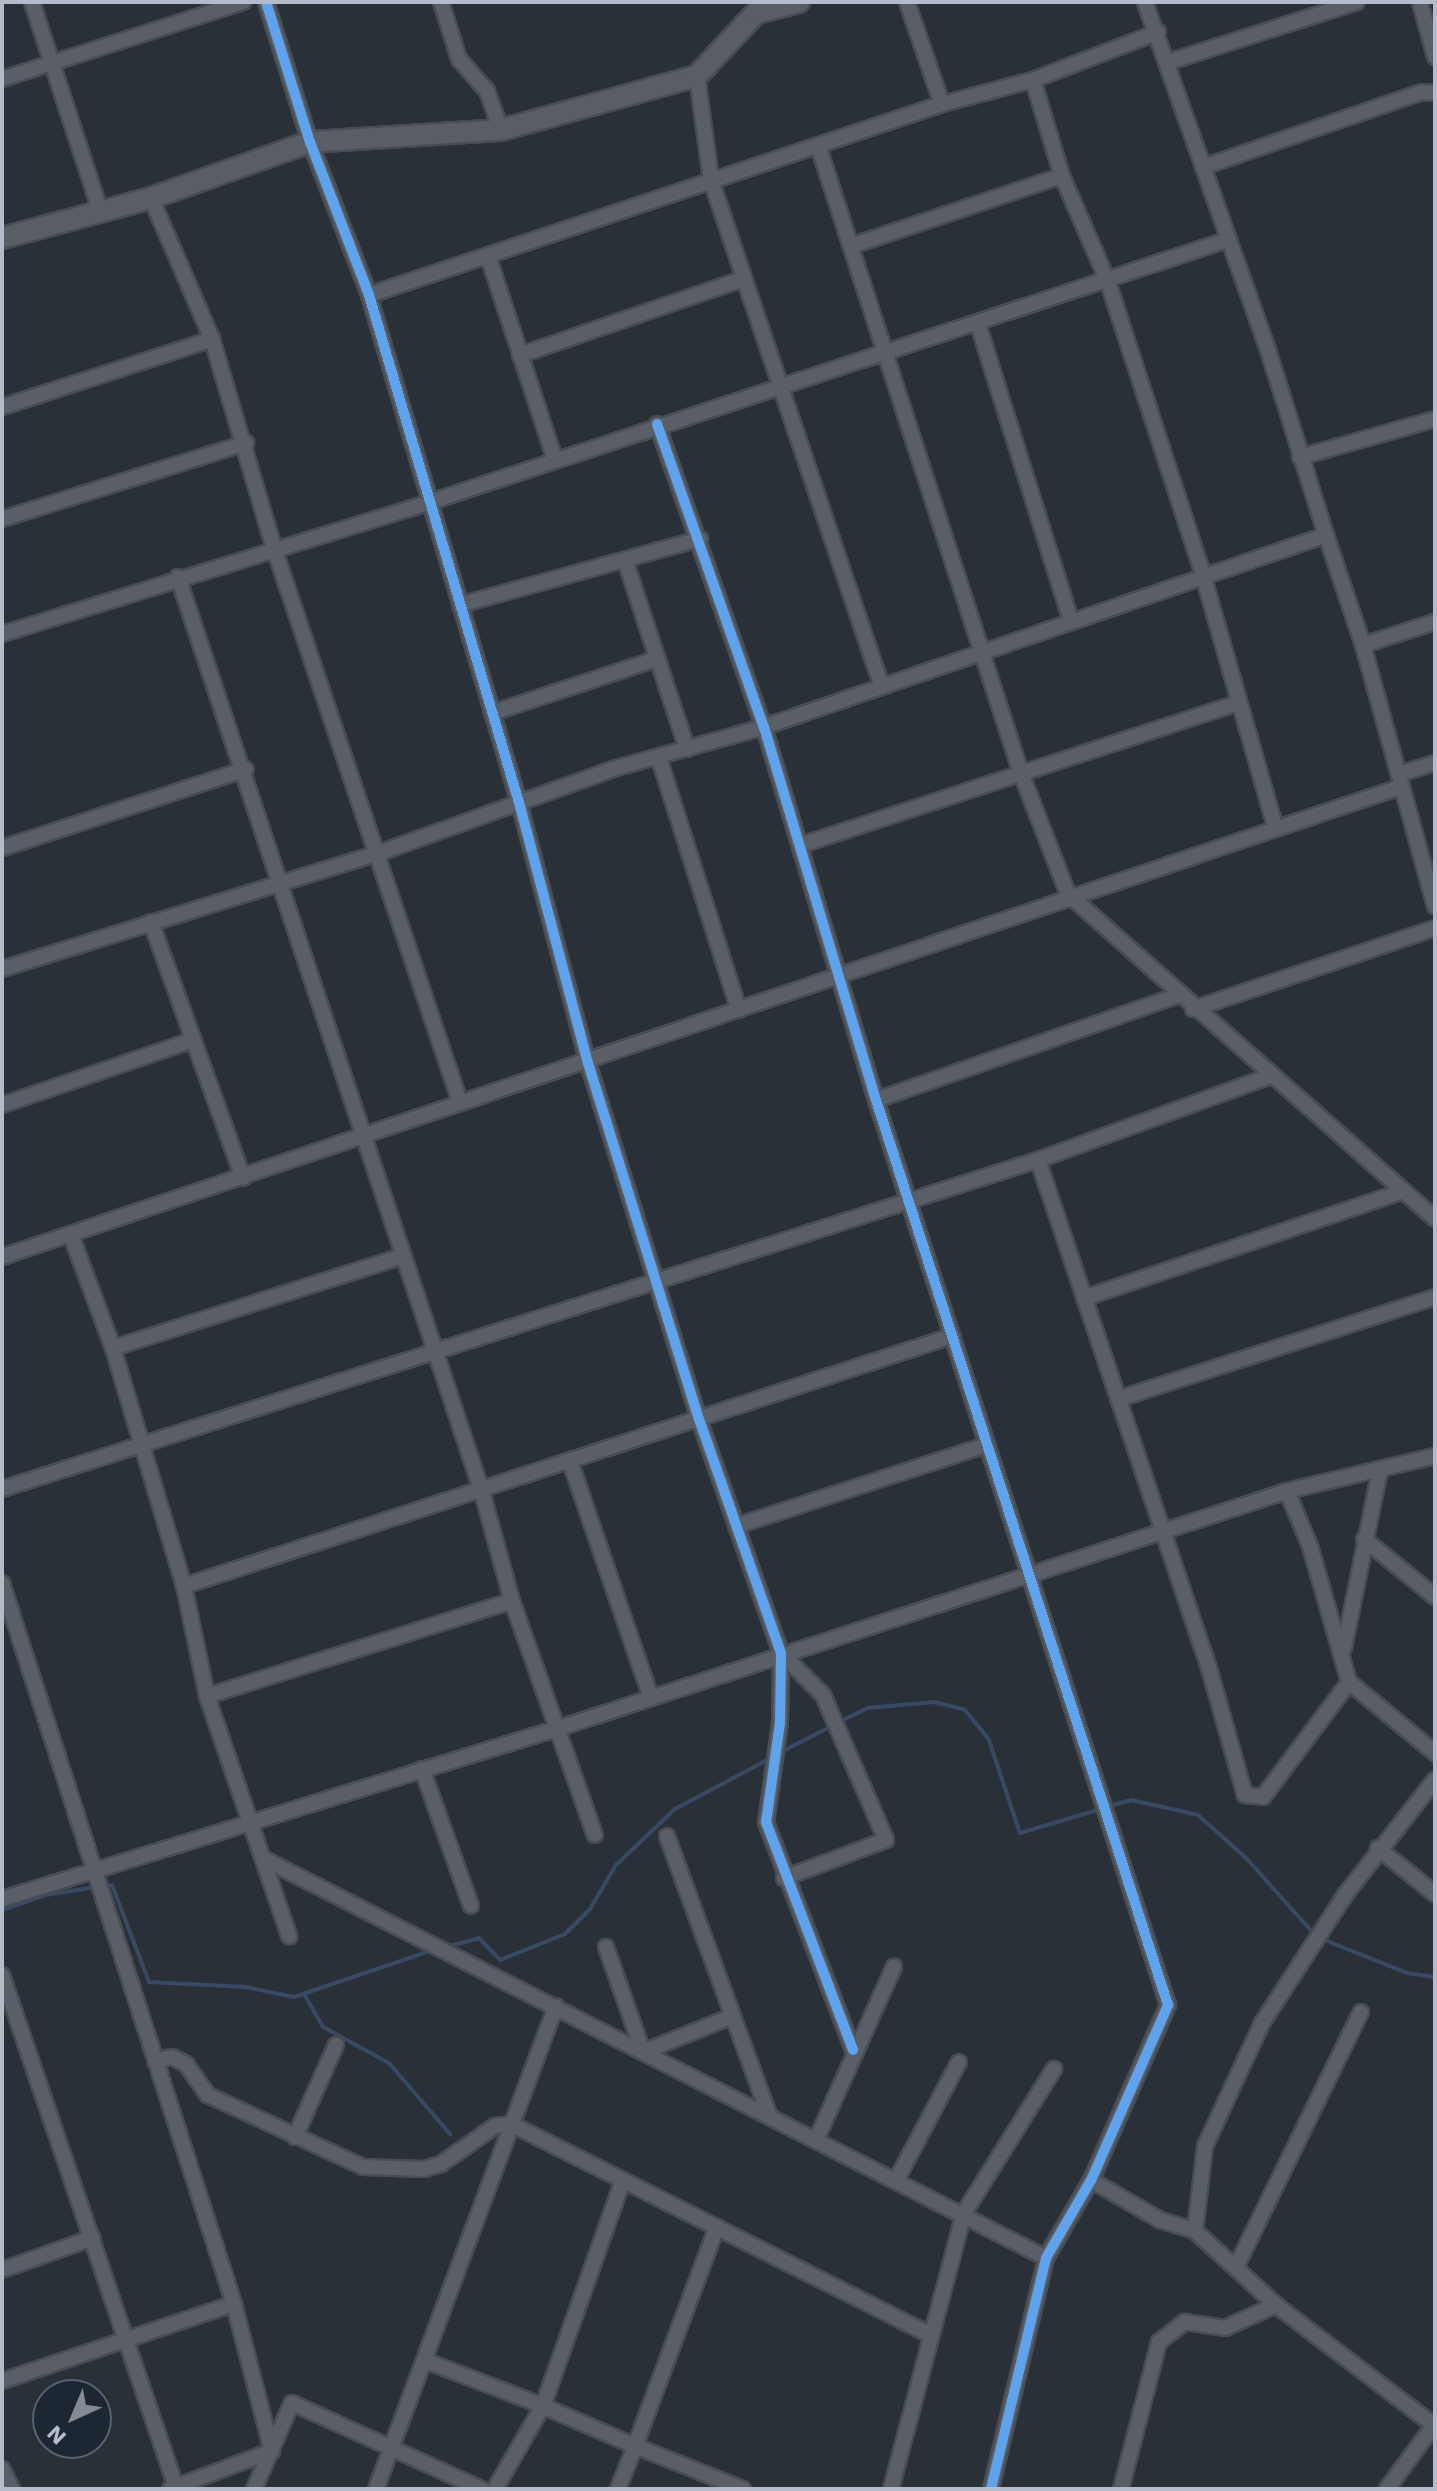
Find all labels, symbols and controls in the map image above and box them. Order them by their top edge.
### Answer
north arrow [32,2379,112,2459]
text: N [42,2421,71,2450]

